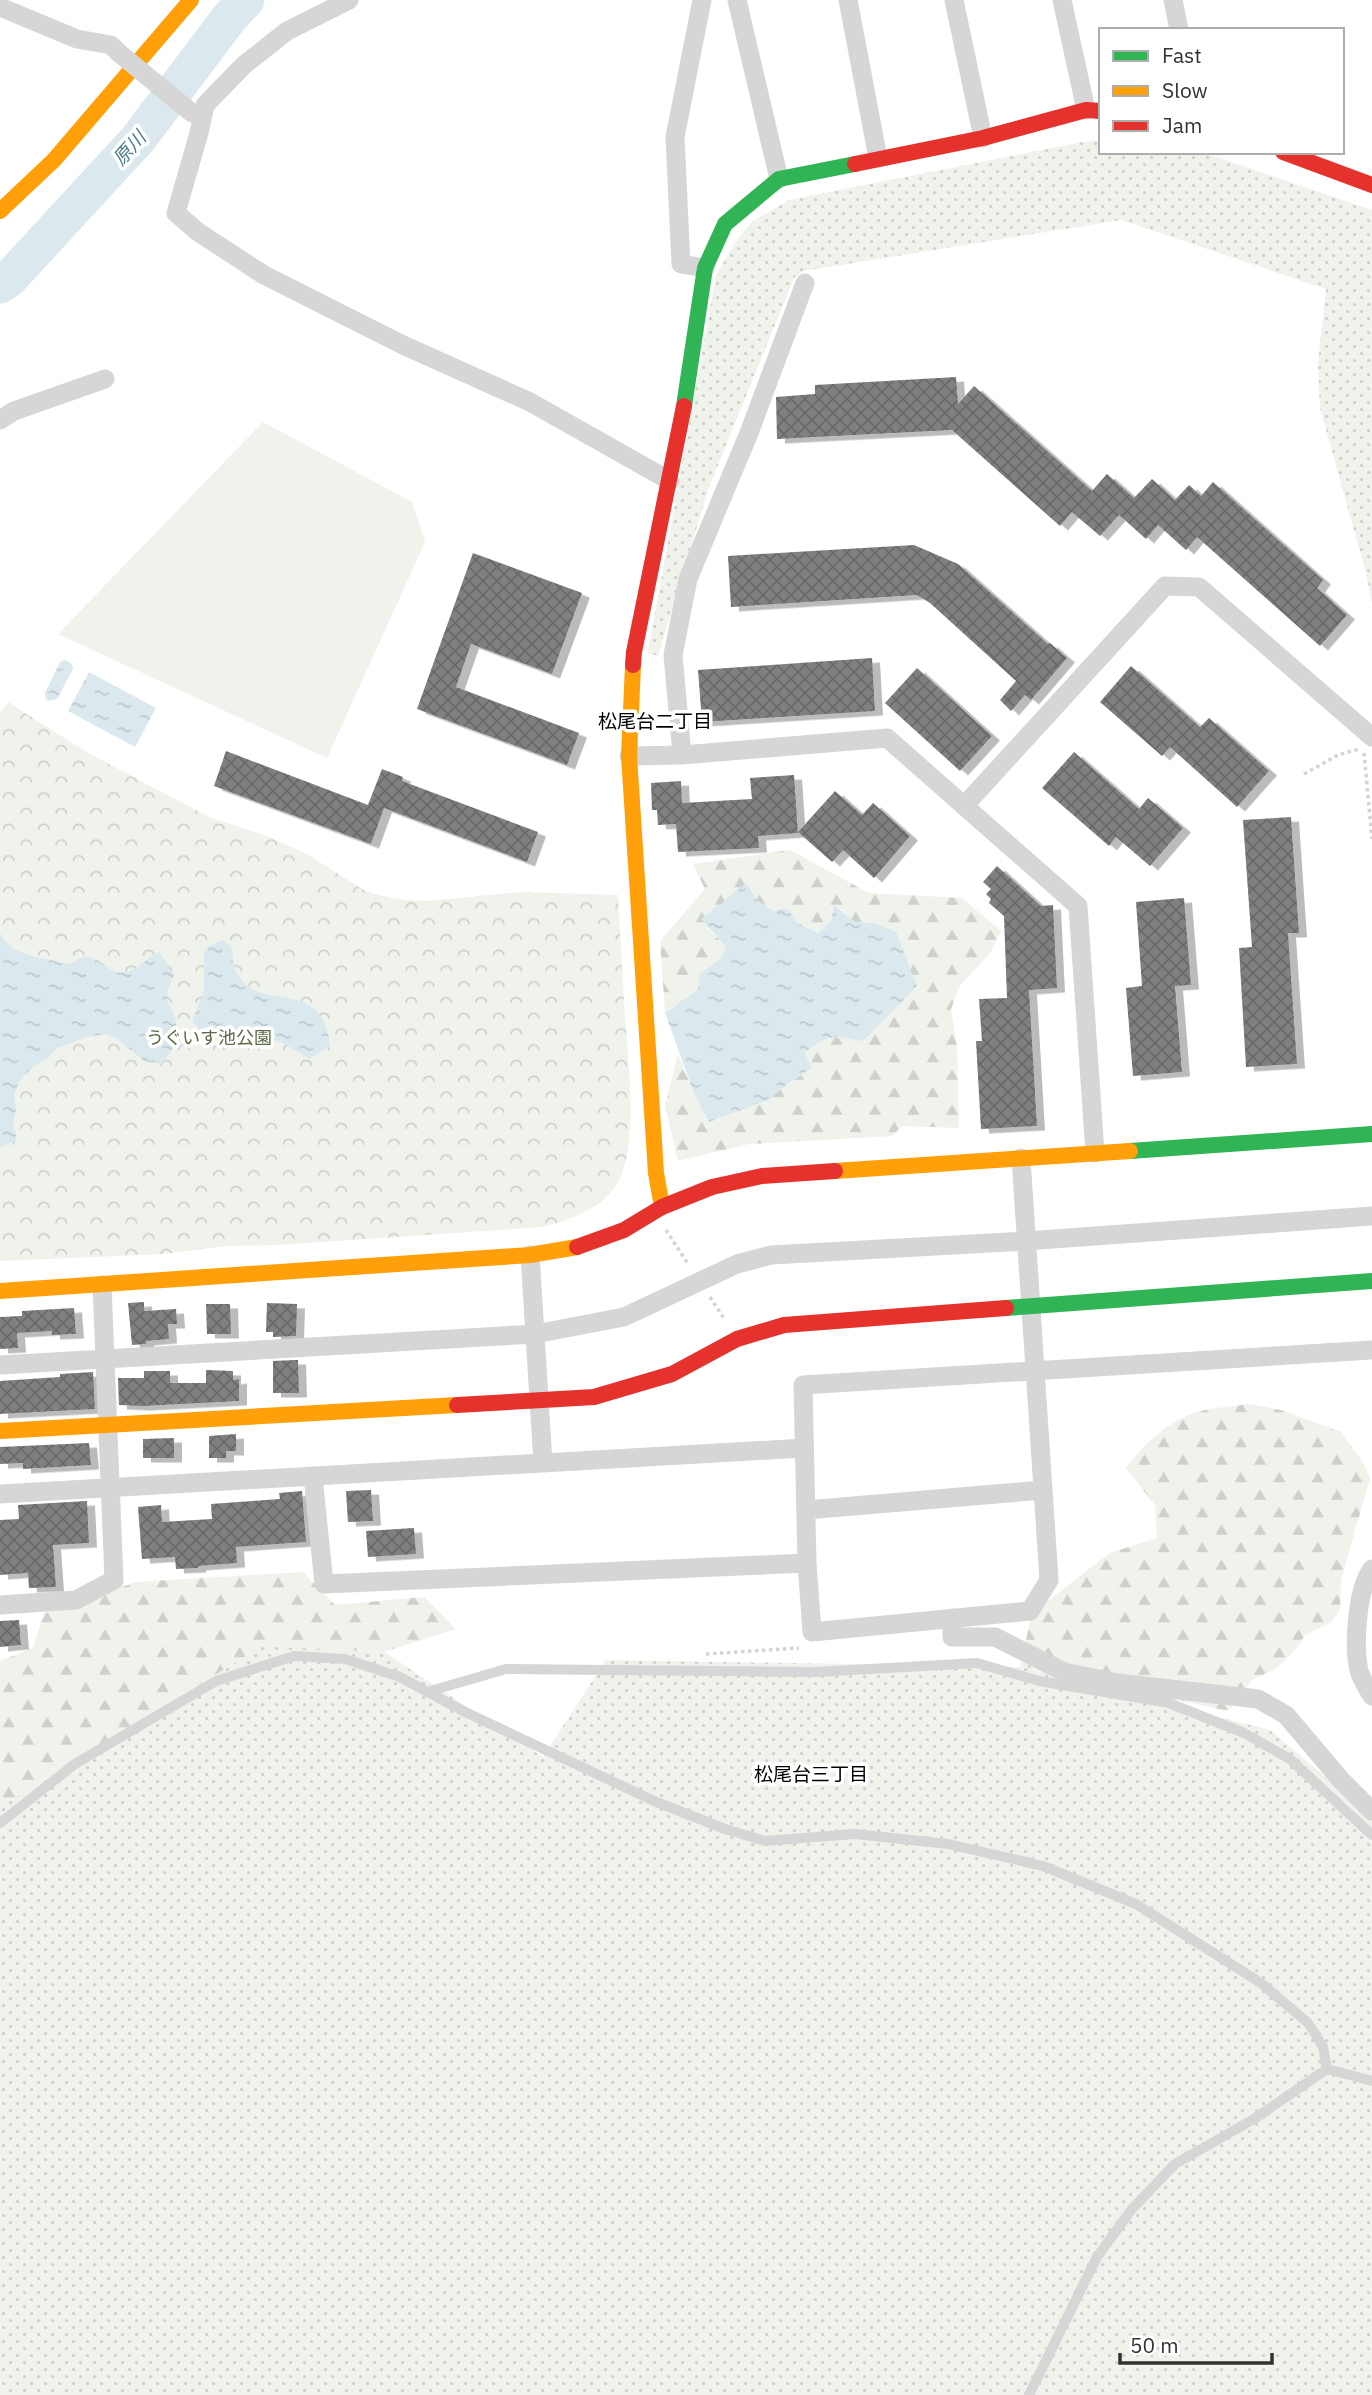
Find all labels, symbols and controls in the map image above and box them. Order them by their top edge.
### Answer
legend [1099,28,1344,154]
text: Fast [1162,41,1202,69]
text: Slow [1162,76,1208,104]
text: Jam [1162,111,1202,139]
water label: 原川 [107,124,152,170]
district label: 松尾台二丁目 [598,709,712,733]
park label: うぐいす池公園 [146,1026,272,1049]
district label: 松尾台三丁目 [754,1762,868,1786]
scale bar [1120,2322,1272,2366]
text: 50 m [1130,2331,1179,2359]

